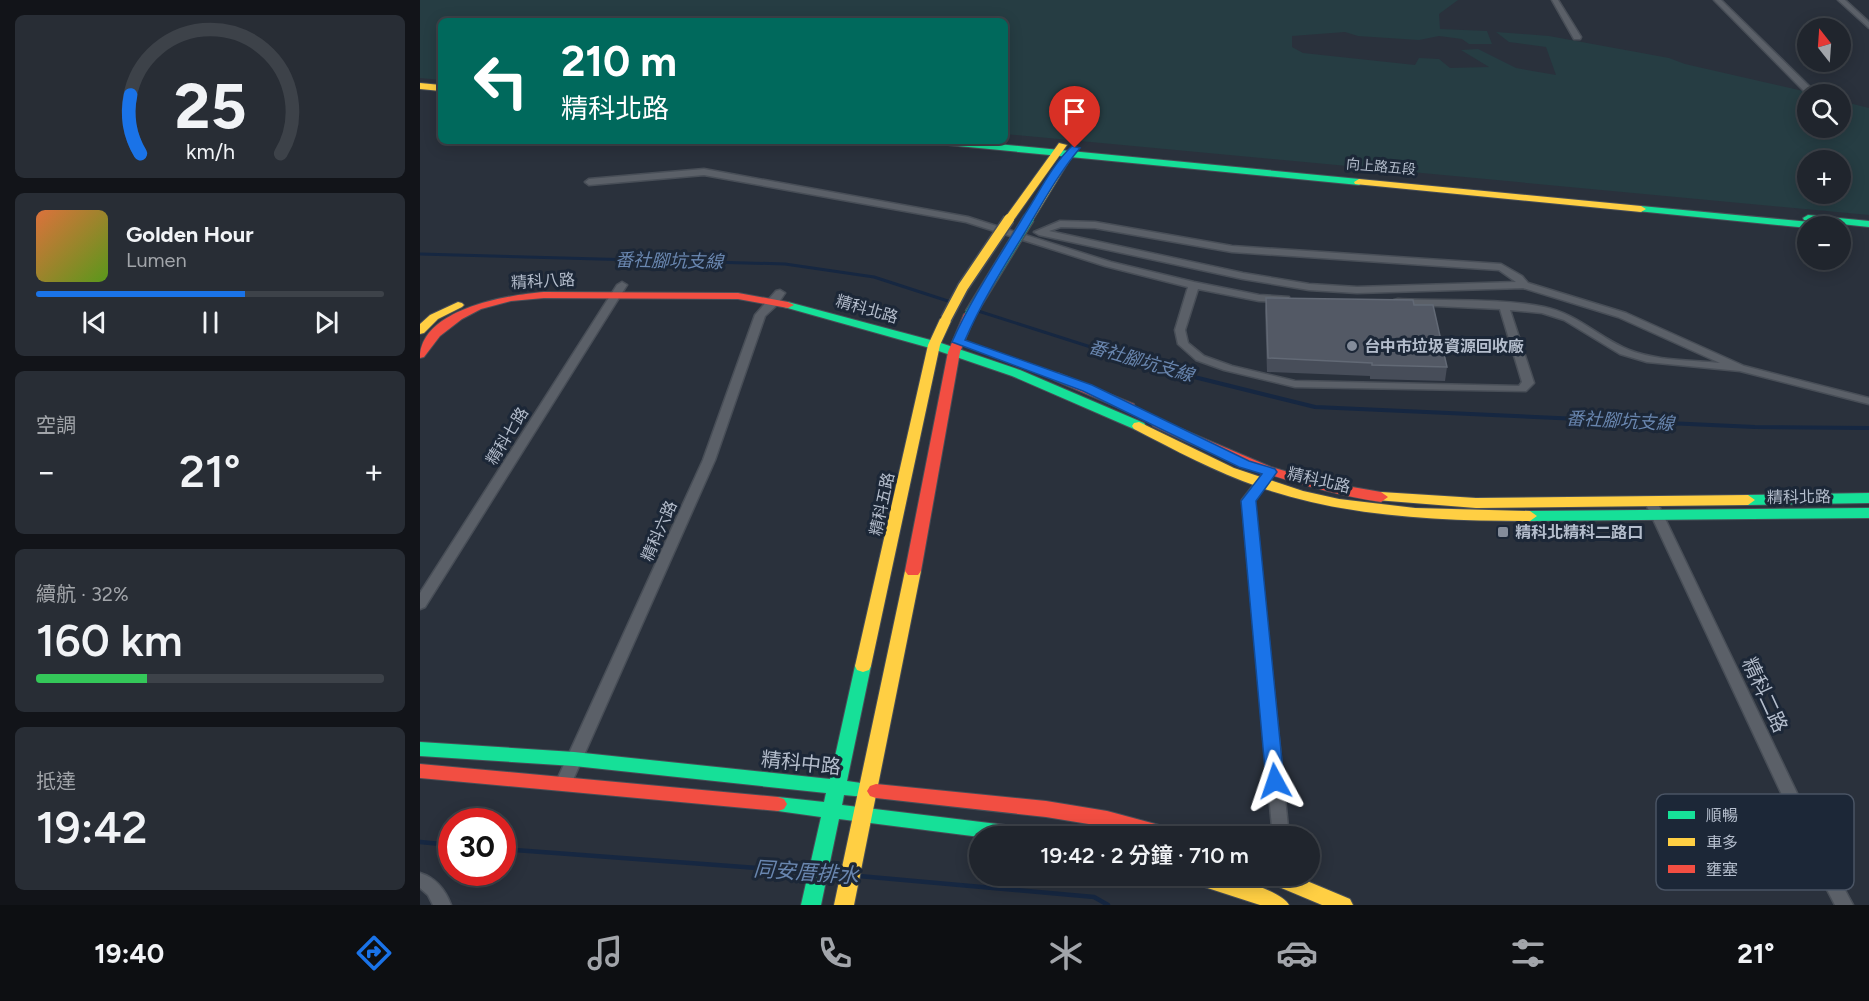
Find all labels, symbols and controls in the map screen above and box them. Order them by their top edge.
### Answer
north arrow [1797,18,1851,72]
map controls [1797,18,1851,270]
text: 210 m [561,36,677,87]
icon: left [462,42,540,120]
text: 25 [174,69,246,144]
button: search [1797,84,1851,138]
pin [1049,86,1100,148]
text: 精科北路 [561,92,669,125]
icon: arrive [1058,95,1091,128]
text: km/h [186,139,234,164]
button: + [1797,150,1851,204]
street label: 向上路五段 [1345,155,1417,179]
button: − [1797,216,1851,270]
text: Golden Hour [126,221,254,248]
text: Lumen [126,248,187,272]
water label: 番社腳坑支線 [615,249,725,273]
street label: 精科八路 [511,270,575,292]
street label: 精科北路 [834,291,900,327]
icon: previous [78,306,111,339]
icon: pause [194,306,227,339]
icon: next [310,306,343,339]
water label: 番社腳坑支線 [1086,336,1198,387]
place label: 台中市垃圾資源回收廠 [1364,337,1524,356]
marker: 台中市垃圾資源回收廠 [1345,339,1359,353]
street label: 精科七路 [482,404,532,468]
water label: 番社腳坑支線 [1565,407,1676,435]
text: 空調 [36,413,76,437]
text: 21° [179,444,241,498]
text: − [36,452,57,491]
text: + [363,452,384,491]
street label: 精科北路 [1286,464,1352,496]
street label: 精科五路 [866,471,898,537]
street label: 精科北路 [1767,487,1831,507]
street label: 精科六路 [637,498,681,564]
place label: 精科北精科二路口 [1515,523,1643,542]
marker: 精科北精科二路口 [1496,525,1510,539]
text: 續航 · 32% [36,582,129,606]
text: 160 km [36,613,183,667]
street label: 精科二路 [1737,654,1793,736]
street label: 精科中路 [760,747,842,779]
position arrow [1243,749,1307,813]
text: 抵達 [36,769,76,793]
legend [1656,794,1854,890]
text: 19:42 [36,800,147,854]
text: 順暢 [1706,806,1738,825]
speed limit sign: 30 [438,808,516,886]
text: 車多 [1706,833,1738,852]
text: 19:42 · 2 分鐘 · 710 m [1040,842,1249,869]
water label: 同安厝排水 [753,856,860,888]
text: 壅塞 [1706,860,1738,879]
icon: directions [353,932,395,974]
icon: music [584,932,626,974]
icon: phone [814,932,856,974]
icon: climate [1045,932,1087,974]
icon: car [1276,932,1318,974]
icon: filters [1507,932,1549,974]
text: 19:40 [94,937,164,970]
text: 21° [1737,937,1775,970]

